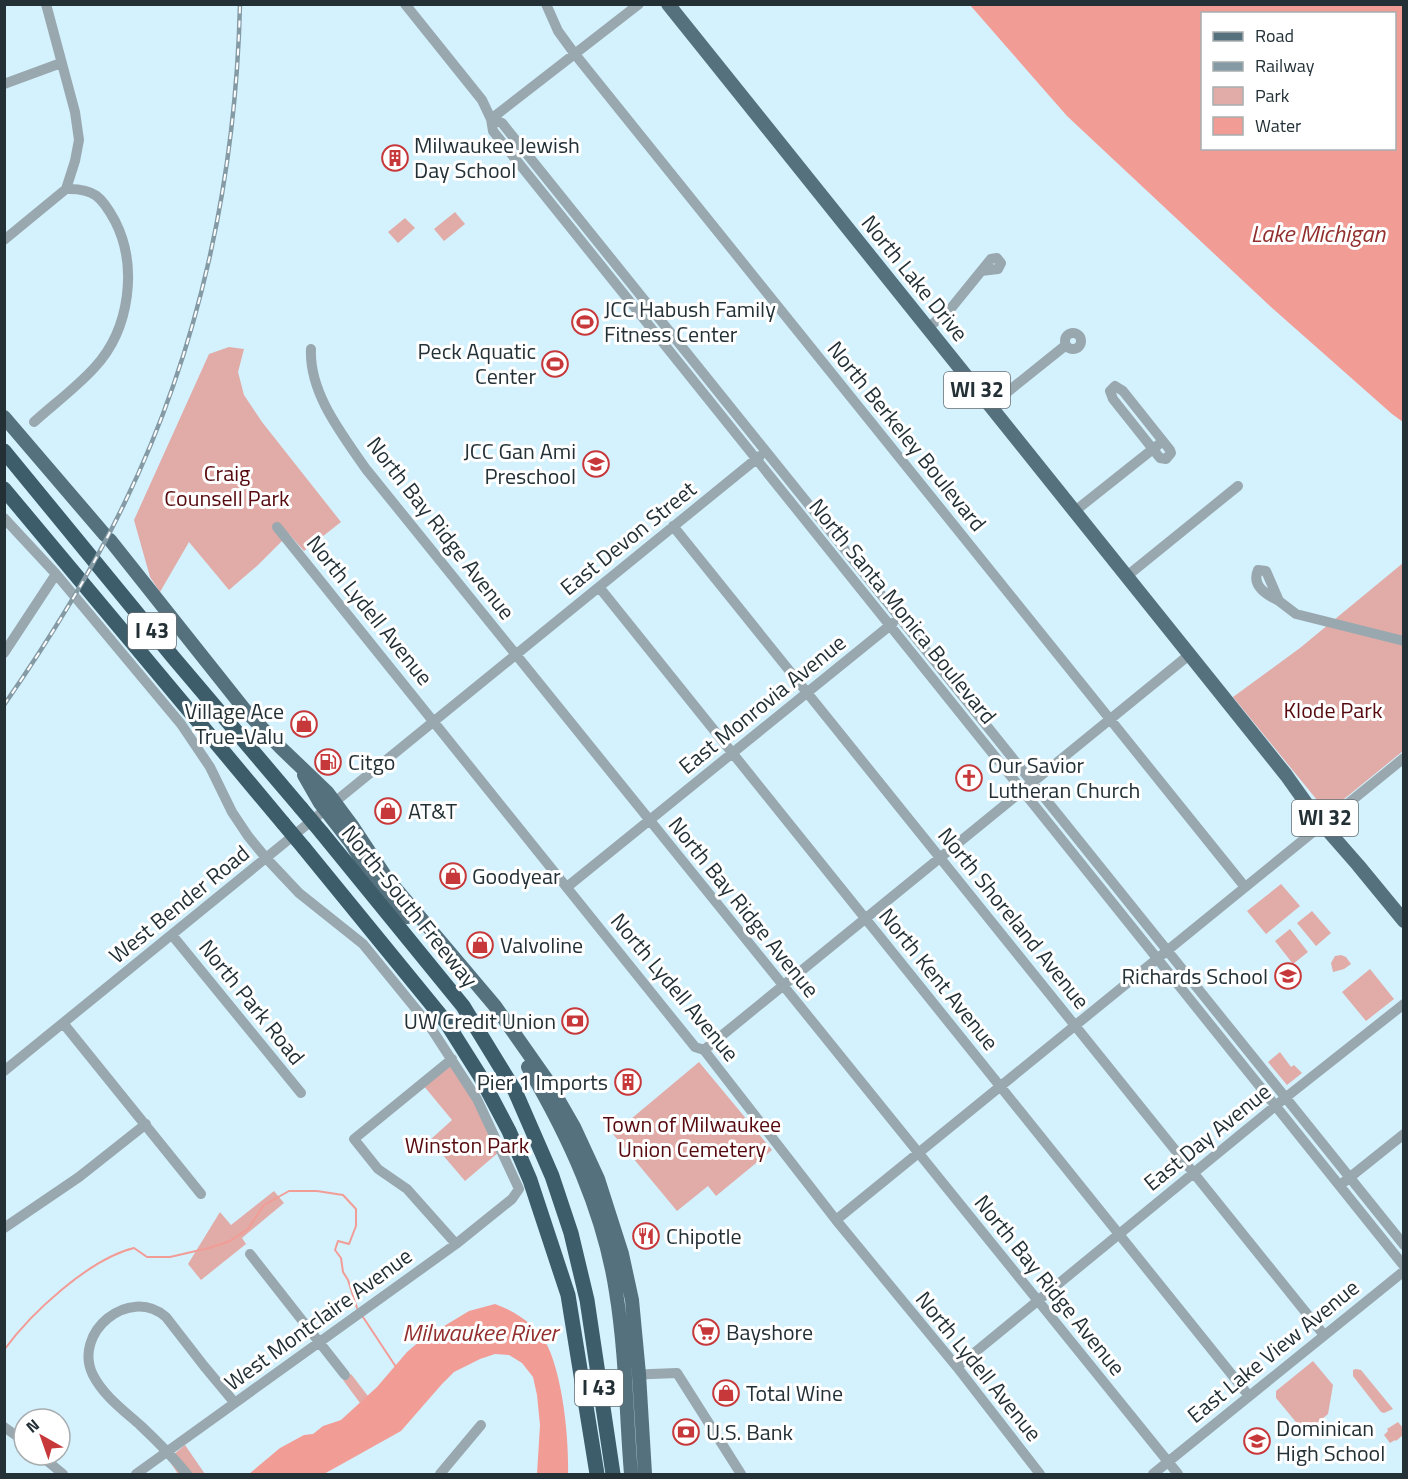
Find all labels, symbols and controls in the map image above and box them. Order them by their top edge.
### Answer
legend [1201,12,1396,150]
text: Road [1255,22,1294,49]
text: Railway [1255,52,1315,79]
text: Park [1255,82,1290,109]
text: Water [1255,112,1301,139]
place label: Milwaukee Jewish Day School [414,128,580,187]
building icon: Milwaukee Jewish Day School [380,143,410,173]
street label: North Lake Drive [853,207,977,349]
water label: Lake Michigan [1251,215,1386,251]
place label: JCC Habush Family Fitness Center [604,292,776,351]
sports icon: JCC Habush Family Fitness Center [570,307,600,337]
street label: North Berkeley Boulevard [819,333,995,539]
place label: Peck Aquatic Center [418,334,536,393]
sports icon: Peck Aquatic Center [540,349,570,379]
road number: WI 32 [944,372,1010,408]
street label: North Bay Ridge Avenue [359,429,523,627]
place label: JCC Gan Ami Preschool [463,434,576,493]
school or university icon: JCC Gan Ami Preschool [581,449,611,479]
park label: Craig Counsell Park [164,456,290,515]
street label: East Devon Street [553,472,704,604]
street label: North Santa Monica Boulevard [801,491,1005,731]
street label: North Lydell Avenue [299,527,441,693]
road number: I 43 [128,613,176,649]
street label: East Monrovia Avenue [671,626,853,782]
park label: Klode Park [1284,693,1383,727]
place label: Village Ace True-Valu [184,694,284,753]
shop icon: Village Ace True-Valu [289,709,319,739]
place label: Citgo [348,745,395,779]
fuel station icon: Citgo [313,747,343,777]
place label: Our Savior Lutheran Church [988,748,1140,807]
church icon: Our Savior Lutheran Church [954,763,984,793]
place label: AT&T [408,794,457,828]
shop icon: AT&T [373,796,403,826]
road number: WI 32 [1292,800,1358,836]
street label: North Bay Ridge Avenue [660,809,828,1005]
street label: North-South Freeway [334,817,487,995]
street label: North Shoreland Avenue [930,820,1098,1016]
street label: West Bender Road [101,837,257,971]
place label: Goodyear [472,859,561,893]
shop icon: Goodyear [438,861,468,891]
street label: North Kent Avenue [871,900,1007,1058]
street label: North Lydell Avenue [603,905,747,1069]
place label: Valvoline [500,928,583,962]
shop icon: Valvoline [465,930,495,960]
street label: North Park Road [191,932,313,1072]
place label: Richards School [1122,959,1268,993]
school or university icon: Richards School [1273,961,1303,991]
place label: UW Credit Union [404,1004,556,1038]
bank icon: UW Credit Union [560,1006,590,1036]
place label: Pier 1 Imports [477,1065,608,1099]
building icon: Pier 1 Imports [613,1067,643,1097]
street label: East Day Avenue [1136,1075,1278,1199]
park label: Town of Milwaukee Union Cemetery [603,1107,781,1166]
park label: Winston Park [405,1128,530,1162]
street label: North Bay Ridge Avenue [966,1187,1134,1383]
place label: Chipotle [666,1219,742,1253]
restaurant icon: Chipotle [631,1221,661,1251]
street label: West Montclaire Avenue [217,1239,419,1399]
street label: East Lake View Avenue [1180,1271,1366,1431]
street label: North Lydell Avenue [908,1283,1050,1449]
water label: Milwaukee River [402,1314,561,1350]
place label: Bayshore [726,1315,813,1349]
supermarket icon: Bayshore [691,1317,721,1347]
road number: I 43 [575,1370,623,1406]
place label: Total Wine [746,1376,843,1410]
shop icon: Total Wine [711,1378,741,1408]
north arrow [12,1407,72,1467]
place label: Dominican High School [1276,1411,1385,1470]
text: N [20,1413,44,1438]
place label: U.S. Bank [706,1415,794,1449]
bank icon: U.S. Bank [671,1417,701,1447]
school or university icon: Dominican High School [1242,1426,1272,1456]

